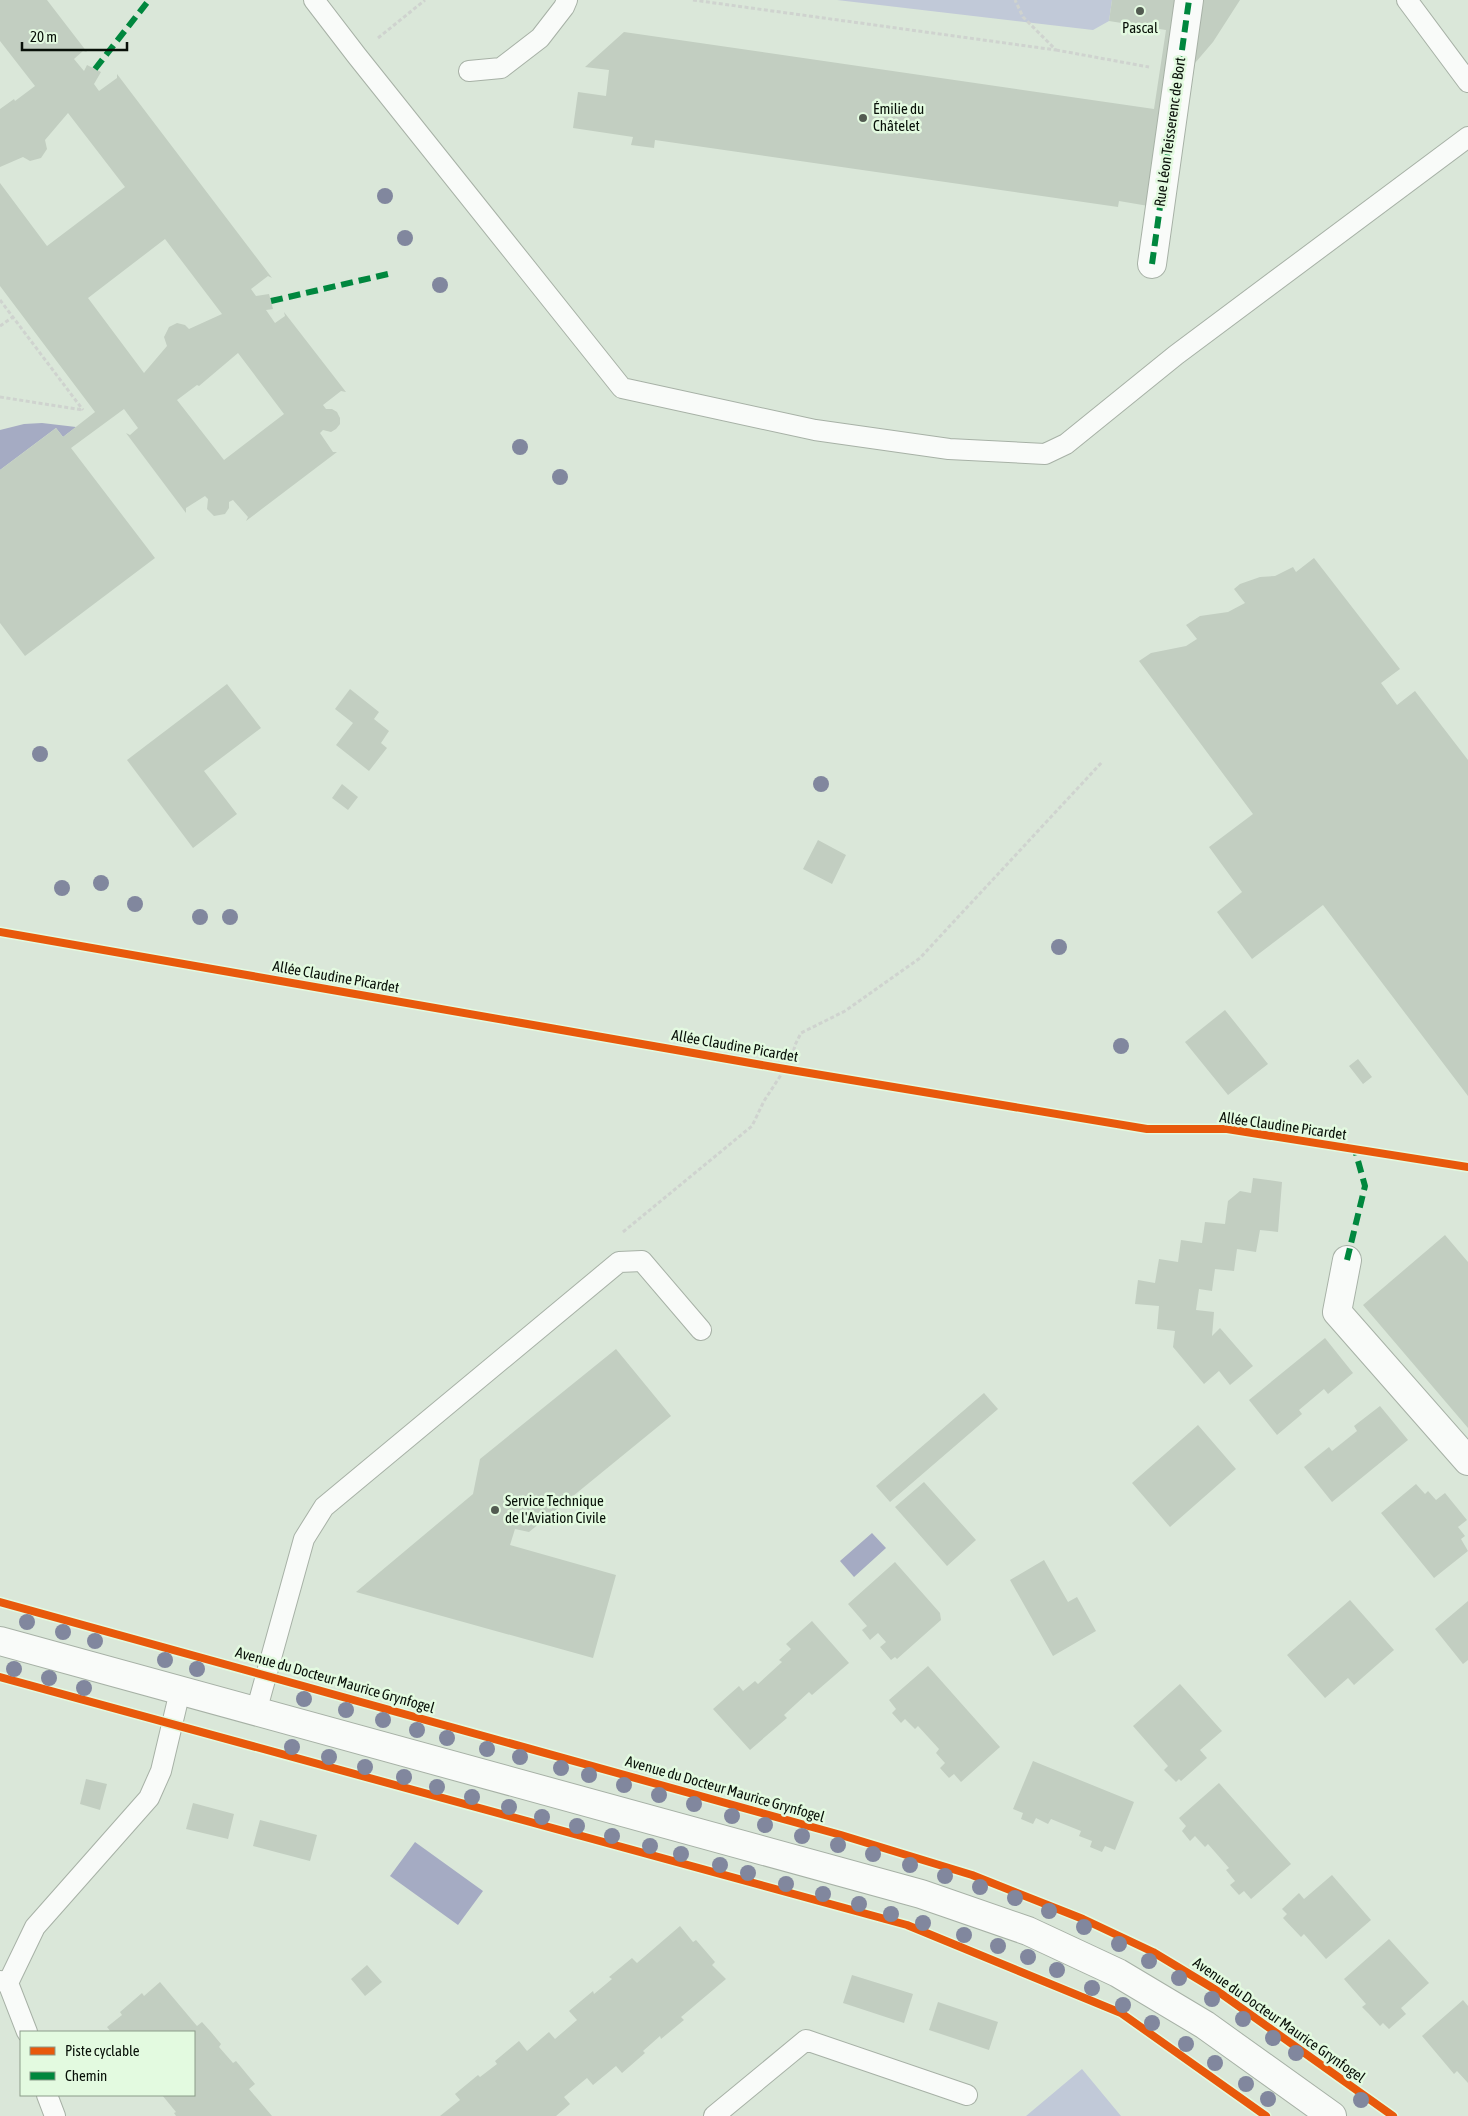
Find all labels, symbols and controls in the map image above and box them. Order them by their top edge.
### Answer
marker: Pascal [1134,5,1146,17]
place label: Pascal [1122,19,1158,36]
scale bar [22,20,128,52]
text: 20 m [30,28,57,45]
street label: Rue Léon Teisserenc de Bort [1151,56,1188,208]
place label: Émilie du Châtelet [873,100,924,134]
marker: Émilie du Châtelet [857,112,869,124]
street label: Allée Claudine Picardet [272,957,401,996]
street label: Allée Claudine Picardet [671,1026,800,1065]
street label: Allée Claudine Picardet [1218,1108,1348,1143]
place label: Service Technique de l'Aviation Civile [505,1492,606,1526]
marker: Service Technique de l'Aviation Civile [489,1504,501,1516]
street label: Avenue du Docteur Maurice Grynfogel [234,1643,437,1716]
street label: Avenue du Docteur Maurice Grynfogel [624,1752,827,1825]
street label: Avenue du Docteur Maurice Grynfogel [1190,1953,1369,2086]
legend [20,2031,195,2096]
text: Piste cyclable [65,2042,140,2059]
text: Chemin [65,2067,107,2084]

